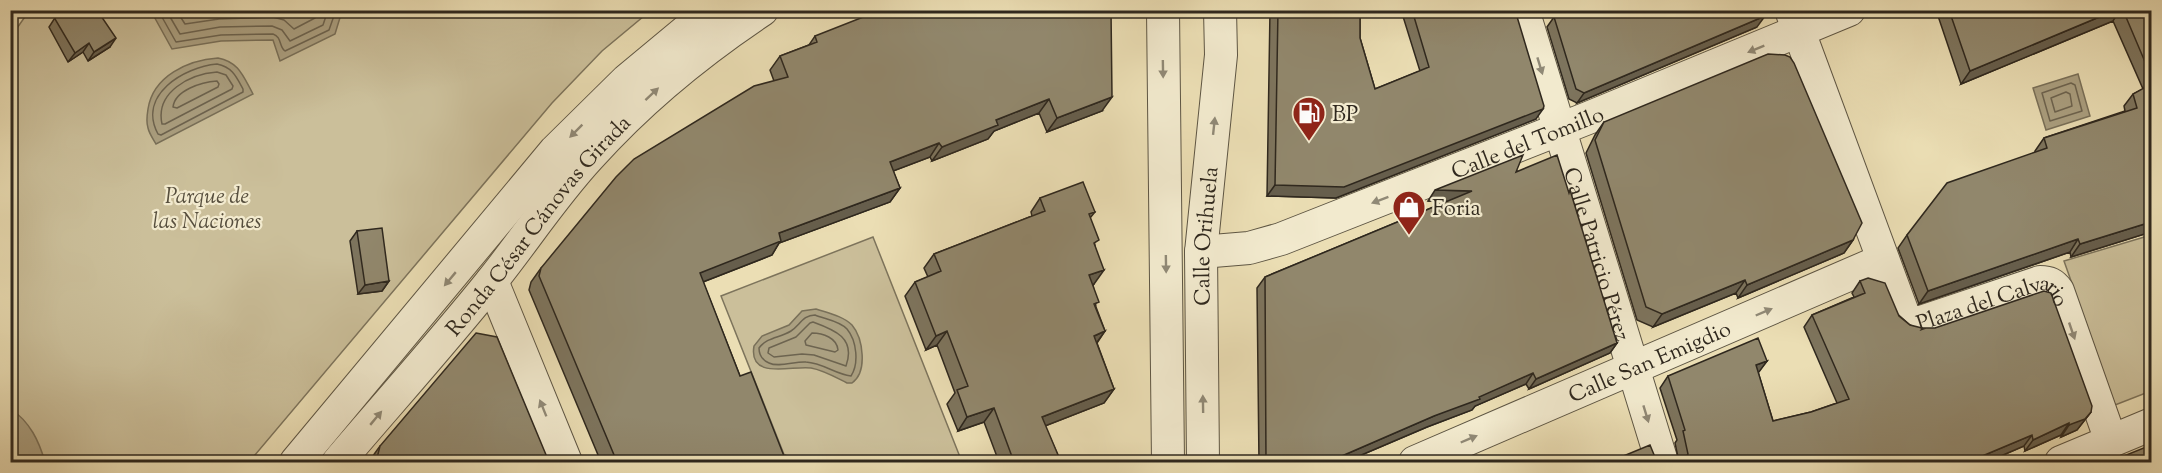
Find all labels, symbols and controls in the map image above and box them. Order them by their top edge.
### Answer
one-way arrow [1747,45,1765,54]
one-way arrow [1536,58,1545,76]
one-way arrow [1159,59,1168,78]
one-way arrow [645,87,660,101]
fuel station icon: BP [1291,95,1327,142]
place label: BP [1332,100,1358,132]
street label: Calle del Tomillo [1447,100,1610,189]
street label: Ronda César Cánovas Girada [440,109,640,344]
one-way arrow [1209,116,1219,135]
one-way arrow [569,123,583,137]
street label: Calle Patricio Pérez [1553,164,1637,345]
street label: Calle Orihuela [1188,165,1229,306]
park label: Parque de las Naciones [153,182,261,239]
shop icon: Foria [1391,189,1427,236]
place label: Foria [1432,194,1481,226]
one-way arrow [1371,195,1389,205]
one-way arrow [1161,254,1170,273]
street label: Plaza del Calvario [1912,269,2075,341]
one-way arrow [443,271,456,287]
one-way arrow [1755,307,1773,317]
street label: Calle San Emigdio [1564,314,1737,413]
one-way arrow [2068,322,2078,340]
one-way arrow [1198,395,1207,414]
one-way arrow [538,399,548,417]
one-way arrow [1642,405,1652,423]
one-way arrow [369,411,382,426]
one-way arrow [1460,434,1478,443]

